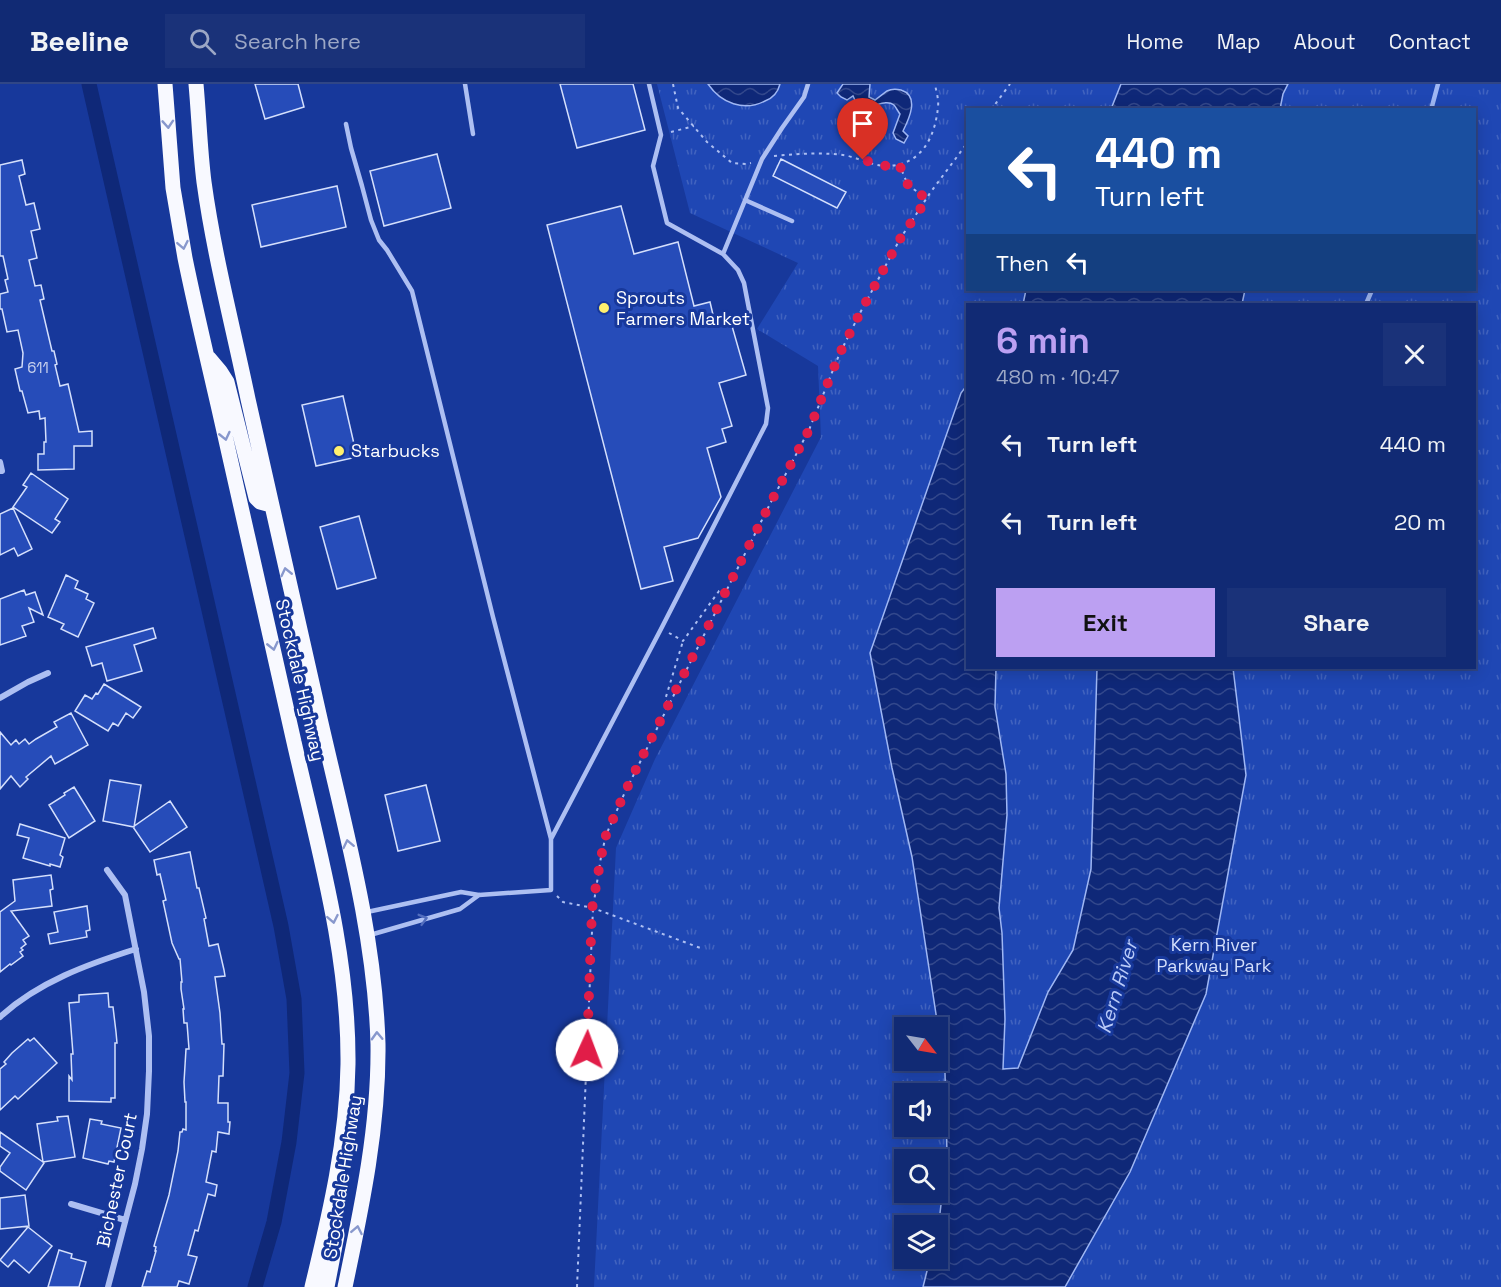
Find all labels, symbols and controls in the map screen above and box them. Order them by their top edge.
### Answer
search box [165,14,585,68]
text: Beeline [30,23,129,59]
icon: search [186,25,219,58]
text: Search here [234,27,361,55]
text: Home [1126,28,1184,55]
text: Map [1217,28,1261,55]
text: About [1294,28,1356,55]
text: Contact [1389,28,1471,55]
pin [837,98,888,160]
icon: arrive [846,107,879,140]
one-way arrow [161,120,174,129]
text: 440 m [1095,127,1222,180]
icon: left [996,132,1074,210]
text: Turn left [1095,179,1205,214]
one-way arrow [176,240,189,250]
icon: left [1061,246,1094,279]
text: Then [996,249,1049,277]
place label: Sprouts Farmers Market [616,286,750,330]
marker: Sprouts Farmers Market [597,301,611,315]
text: 6 min [996,318,1090,364]
button: close [1383,323,1446,386]
house number: 611 [27,358,49,377]
text: 480 m · 10:47 [996,364,1120,390]
icon: left [996,428,1029,461]
one-way arrow [218,430,231,440]
text: Turn left [1047,430,1137,458]
text: 440 m [1380,430,1446,458]
place label: Starbucks [351,439,440,462]
marker: Starbucks [332,444,346,458]
icon: left [996,506,1029,539]
text: Turn left [1047,508,1137,536]
text: 20 m [1394,508,1446,536]
one-way arrow [281,567,294,577]
button: Exit [996,588,1215,657]
button: Share [1227,588,1446,657]
street label: Stockdale Highway [271,597,330,763]
one-way arrow [265,641,278,651]
one-way arrow [343,839,356,849]
one-way arrow [326,913,339,923]
one-way arrow [417,914,428,926]
park label: Kern River Parkway Park [1157,933,1272,977]
water label: Kern River [1091,935,1144,1037]
north arrow [894,1017,948,1071]
map controls [894,1017,948,1269]
position arrow [555,1018,619,1082]
one-way arrow [371,1032,384,1041]
button: sound [894,1083,948,1137]
street label: Stockdale Highway [318,1093,367,1261]
street label: Bichester Court [91,1111,142,1249]
button: search [894,1149,948,1203]
button: layers [894,1215,948,1269]
one-way arrow [350,1225,363,1235]

